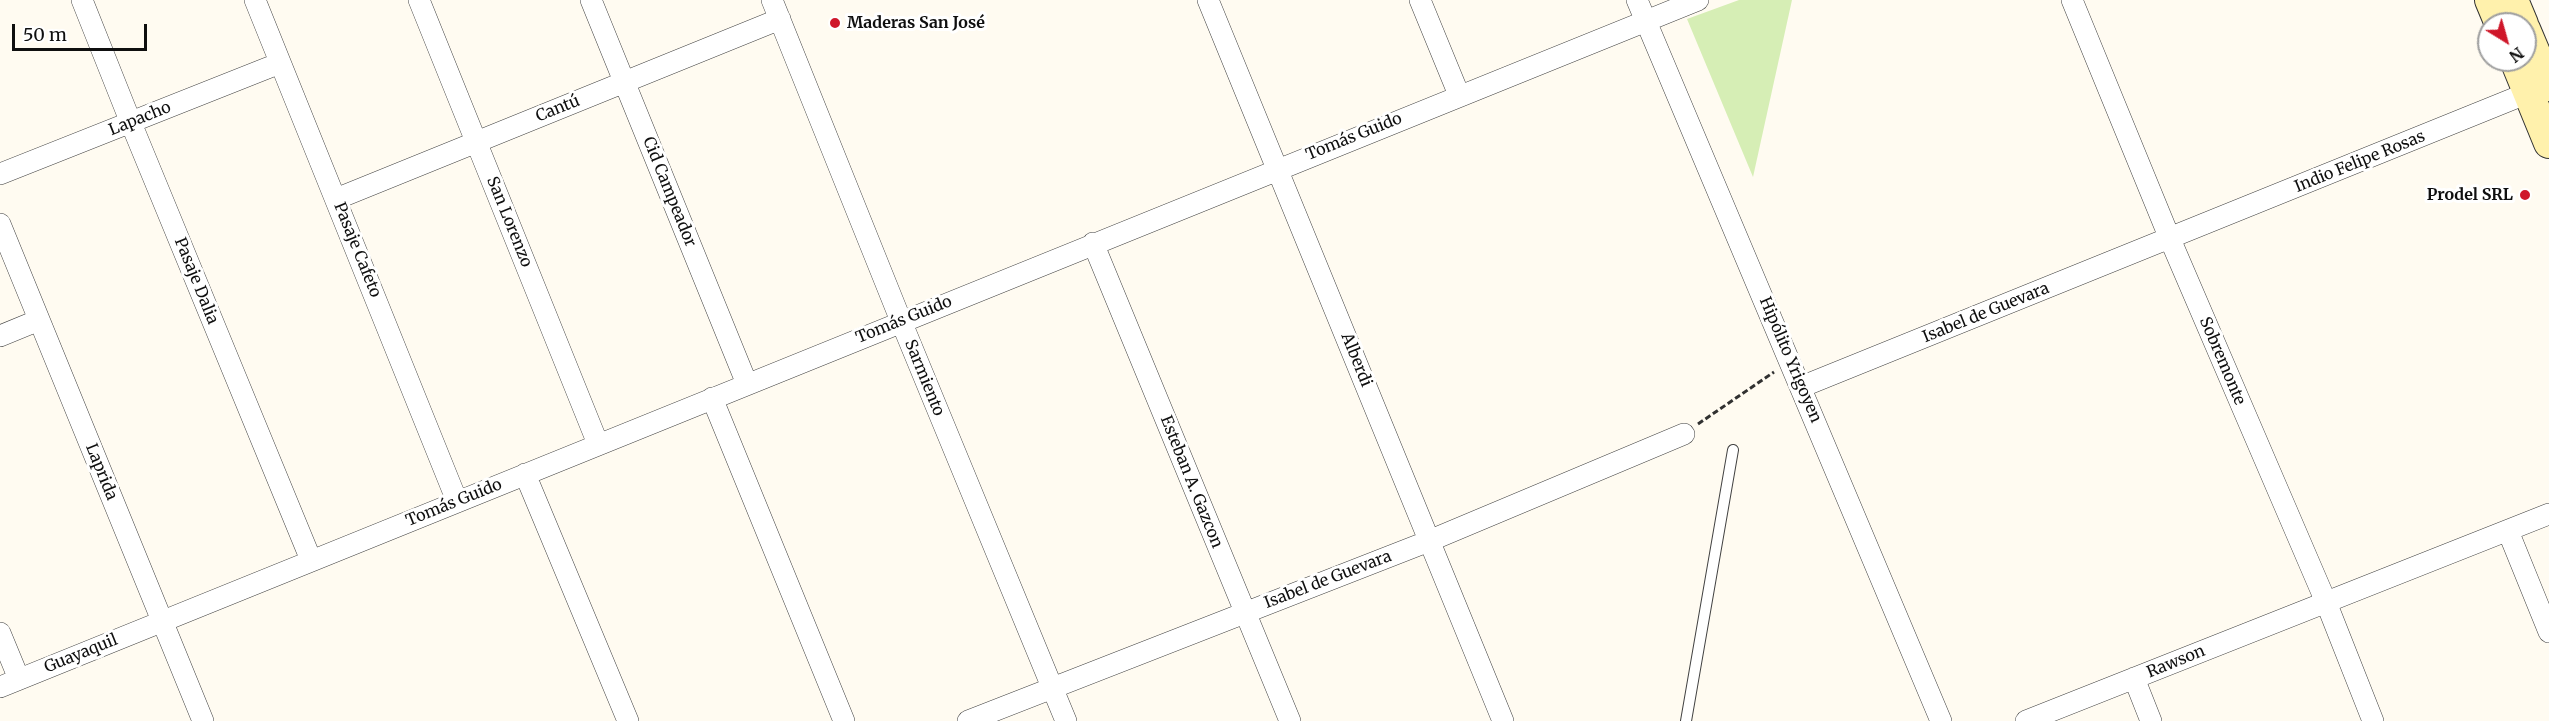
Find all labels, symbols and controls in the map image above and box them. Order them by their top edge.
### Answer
scale bar [15,12,150,50]
north arrow [2477,12,2537,72]
place label: Maderas San José [847,13,985,33]
marker: Maderas San José [828,16,842,30]
text: 50 m [23,23,67,46]
text: N [2506,43,2528,67]
street label: Cantú [533,92,583,126]
street label: Lapacho [106,98,174,140]
street label: Tomás Guido [1303,109,1405,165]
street label: Indio Felipe Rosas [2292,127,2428,197]
street label: Cid Campeador [638,134,700,250]
street label: San Lorenzo [482,174,536,270]
place label: Prodel SRL [2427,185,2513,205]
marker: Prodel SRL [2518,188,2532,202]
street label: Pasaje Cafeto [329,200,385,300]
street label: Pasaje Dalia [170,235,222,327]
street label: Isabel de Guevara [1920,279,2052,347]
street label: Tomás Guido [853,292,955,348]
street label: Hipólito Yrigoyen [1755,294,1825,426]
street label: Sobremonte [2195,314,2249,408]
street label: Alberdi [1337,330,1375,390]
street label: Sarmiento [900,337,948,419]
street label: Esteban A. Gazcon [1156,413,1226,551]
street label: Laprida [81,441,121,503]
street label: Tomás Guido [403,475,505,531]
street label: Isabel de Guevara [1262,547,1394,613]
street label: Guayaquil [42,631,120,677]
street label: Rawson [2144,642,2208,682]

